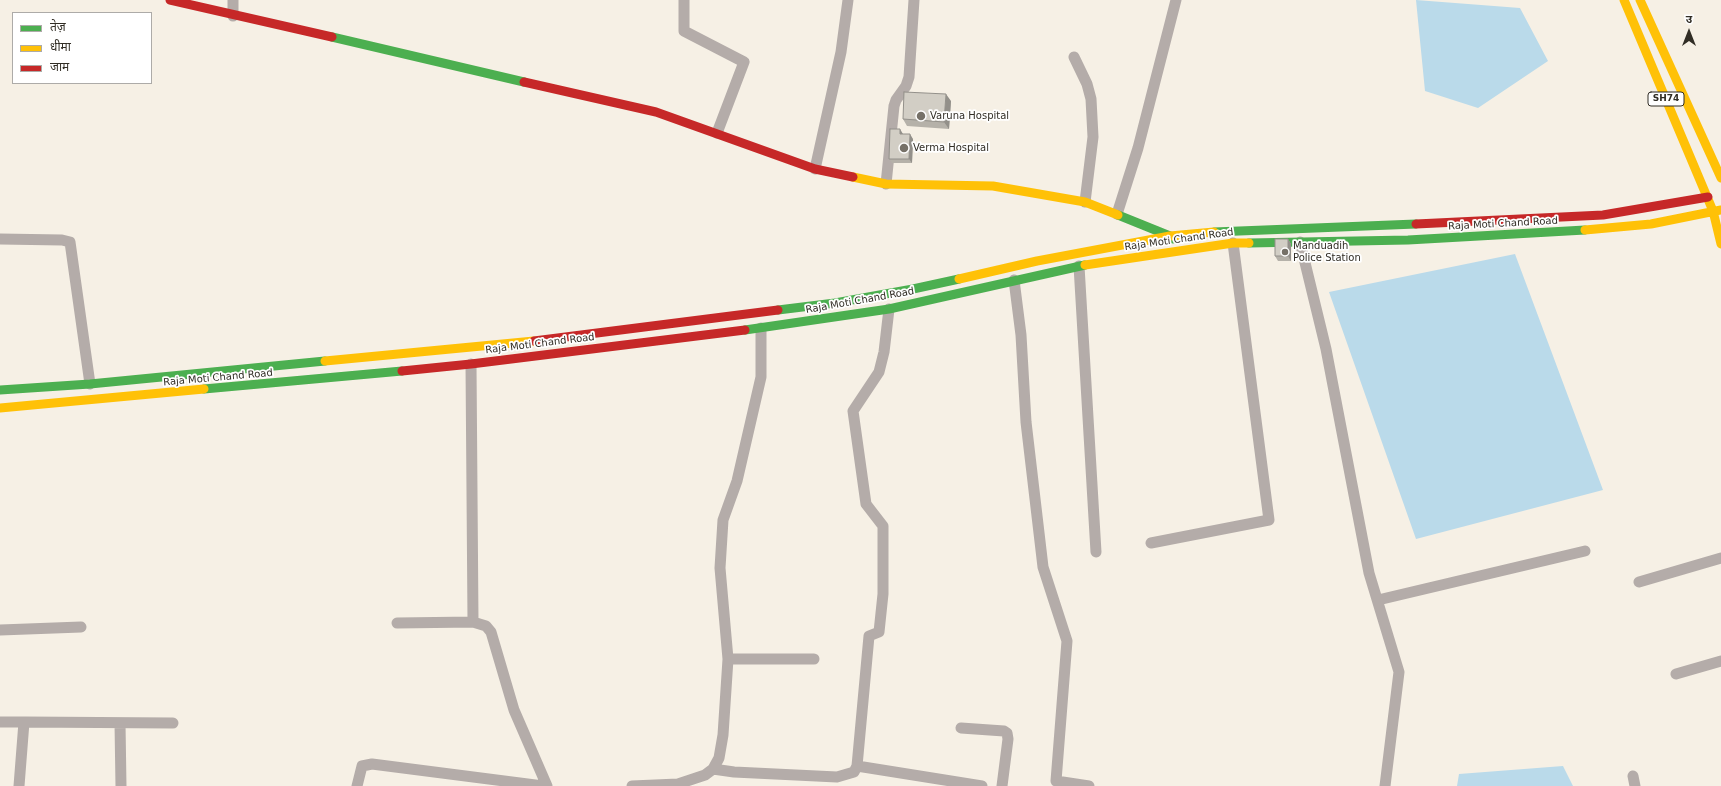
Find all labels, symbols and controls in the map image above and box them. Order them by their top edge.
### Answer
legend [12,12,152,84]
north arrow [1669,12,1709,52]
text: उ [1686,13,1692,26]
text: तेज़ [50,20,66,34]
text: धीमा [50,40,71,54]
text: जाम [50,60,69,74]
road number: SH74 [1648,92,1684,106]
marker: Varuna Hospital [915,110,927,122]
place label: Varuna Hospital [930,110,1009,122]
marker: Verma Hospital [898,142,910,154]
place label: Verma Hospital [913,142,989,154]
street label: Raja Moti Chand Road [1448,215,1558,233]
street label: Raja Moti Chand Road [1124,226,1234,254]
place label: Manduadih Police Station [1293,240,1361,264]
marker: Manduadih Police Station [1280,247,1290,257]
street label: Raja Moti Chand Road [805,286,915,316]
street label: Raja Moti Chand Road [485,331,595,357]
street label: Raja Moti Chand Road [163,367,273,389]

